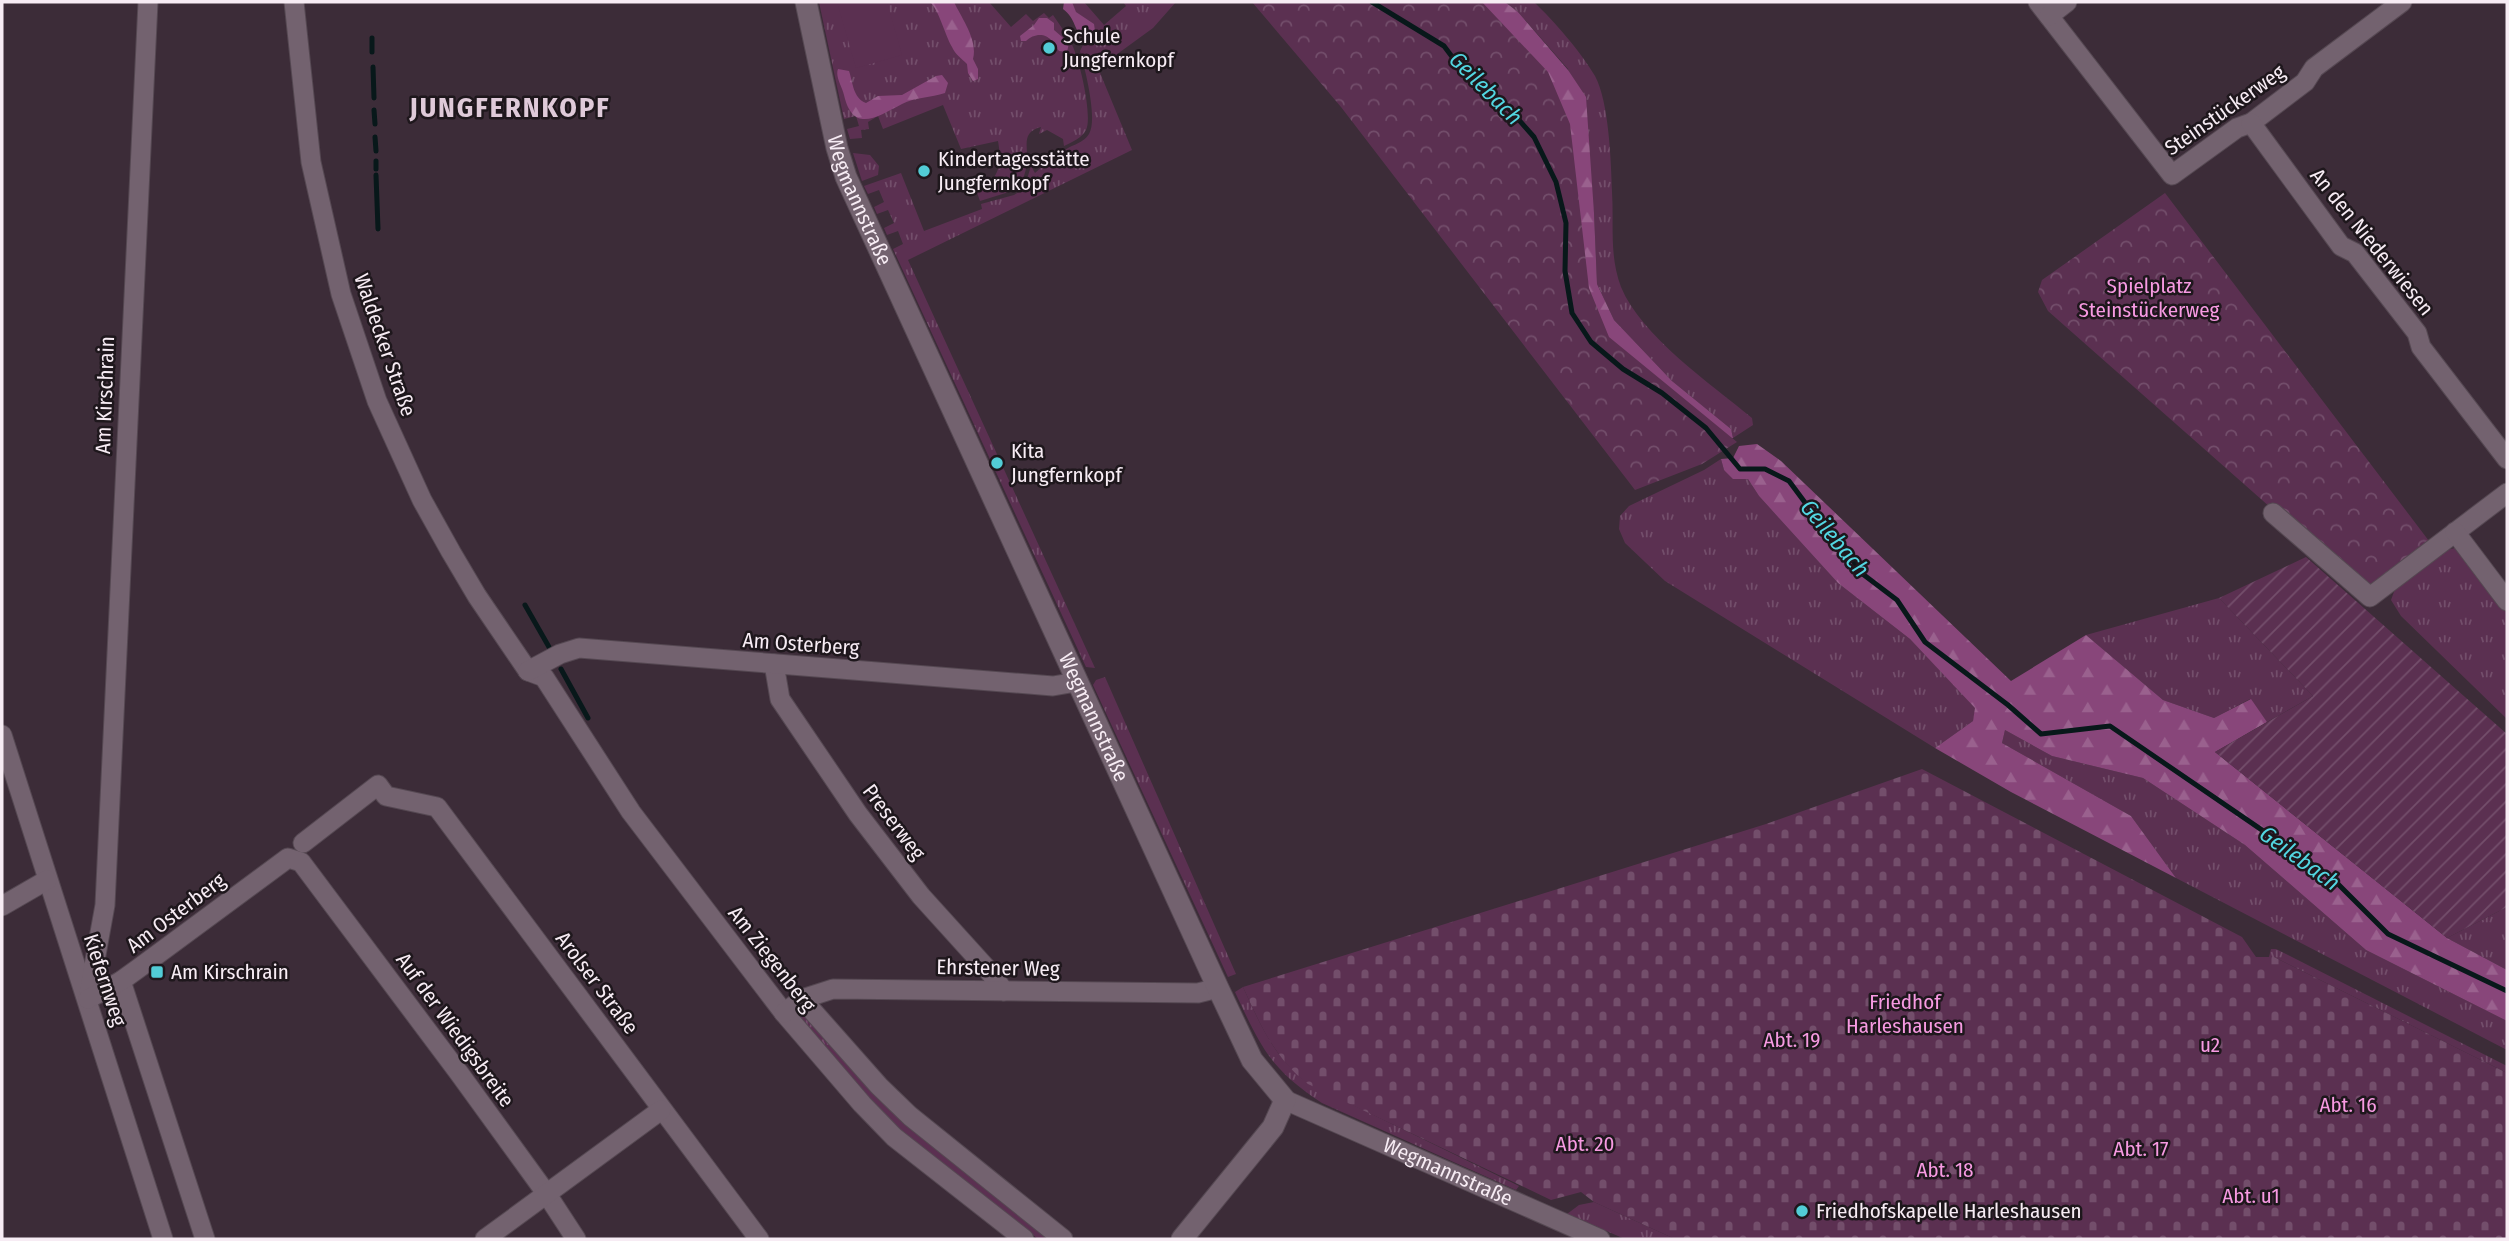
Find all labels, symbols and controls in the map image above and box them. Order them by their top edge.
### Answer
place label: Schule Jungfernkopf [1063,23,1175,73]
marker: Schule Jungfernkopf [1041,40,1057,56]
water label: Geilebach [1443,45,1529,131]
street label: Steinstückerweg [2160,59,2290,161]
district label: JUNGFERNKOPF [409,91,610,124]
street label: Wegmannstraße [822,133,898,269]
place label: Kindertagesstätte Jungfernkopf [938,146,1090,196]
marker: Kindertagesstätte Jungfernkopf [916,163,932,179]
street label: An den Niederwiesen [2305,163,2439,321]
street label: Waldecker Straße [348,270,422,420]
park label: Spielplatz Steinstückerweg [2079,273,2220,323]
street label: Am Kirschrain [90,336,120,454]
place label: Kita Jungfernkopf [1011,438,1123,488]
marker: Kita Jungfernkopf [989,455,1005,471]
water label: Geilebach [1795,494,1875,582]
street label: Am Osterberg [742,627,860,661]
street label: Wegmannstraße [1053,649,1135,786]
street label: Preserweg [857,779,931,865]
water label: Geilebach [2254,819,2346,897]
street label: Am Osterberg [121,867,231,959]
street label: Am Ziegenberg [723,901,821,1017]
street label: Arolser Straße [550,927,644,1039]
street label: Kiefernweg [78,930,132,1030]
street label: Auf der Wiedigsbreite [390,948,520,1112]
street label: Ehrstener Weg [936,954,1060,982]
place label: Am Kirschrain [171,959,289,985]
marker: Am Kirschrain [149,964,165,980]
park label: Friedhof Harleshausen [1846,989,1964,1039]
park label: Abt. 19 [1764,1027,1820,1053]
park label: u2 [2200,1032,2220,1058]
park label: Abt. 16 [2319,1092,2377,1118]
park label: Abt. 20 [1556,1131,1614,1157]
street label: Wegmannstraße [1379,1132,1517,1212]
park label: Abt. 17 [2113,1136,2169,1162]
park label: Abt. 18 [1916,1157,1974,1183]
park label: Abt. u1 [2222,1183,2280,1209]
place label: Friedhofskapelle Harleshausen [1816,1198,2082,1224]
marker: Friedhofskapelle Harleshausen [1794,1203,1810,1219]

